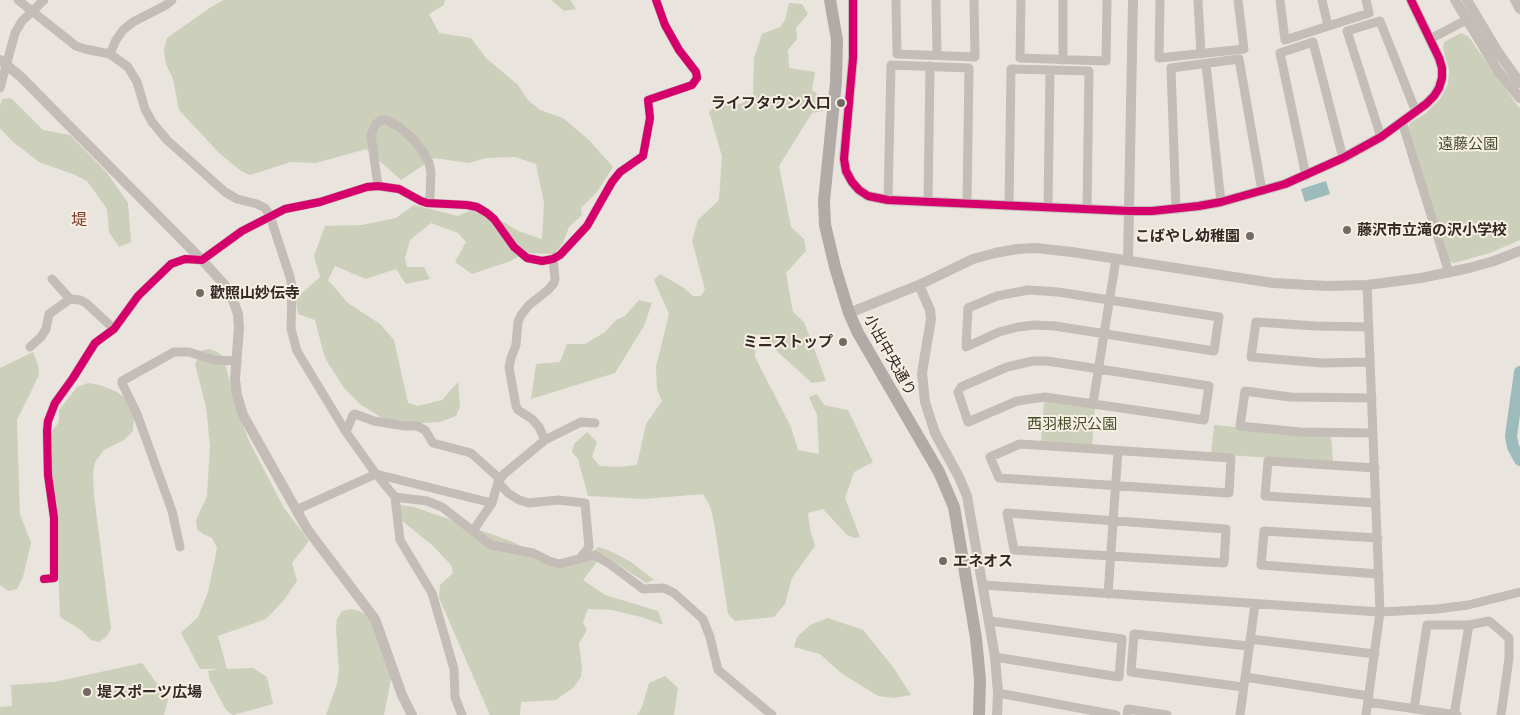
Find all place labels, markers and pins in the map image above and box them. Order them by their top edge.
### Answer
place label: ライフタウン入口 [711,94,831,112]
marker: ライフタウン入口 [835,97,847,109]
place label: 藤沢市立滝の沢小学校 [1357,221,1507,239]
marker: 藤沢市立滝の沢小学校 [1341,224,1353,236]
place label: こばやし幼稚園 [1135,227,1240,245]
marker: こばやし幼稚園 [1244,230,1256,242]
place label: 歡照山妙伝寺 [210,284,300,302]
marker: 歡照山妙伝寺 [194,287,206,299]
place label: ミニストップ [743,333,833,351]
marker: ミニストップ [837,336,849,348]
place label: エネオス [953,552,1013,570]
marker: エネオス [937,555,949,567]
place label: 堤スポーツ広場 [97,683,202,701]
marker: 堤スポーツ広場 [81,686,93,698]

